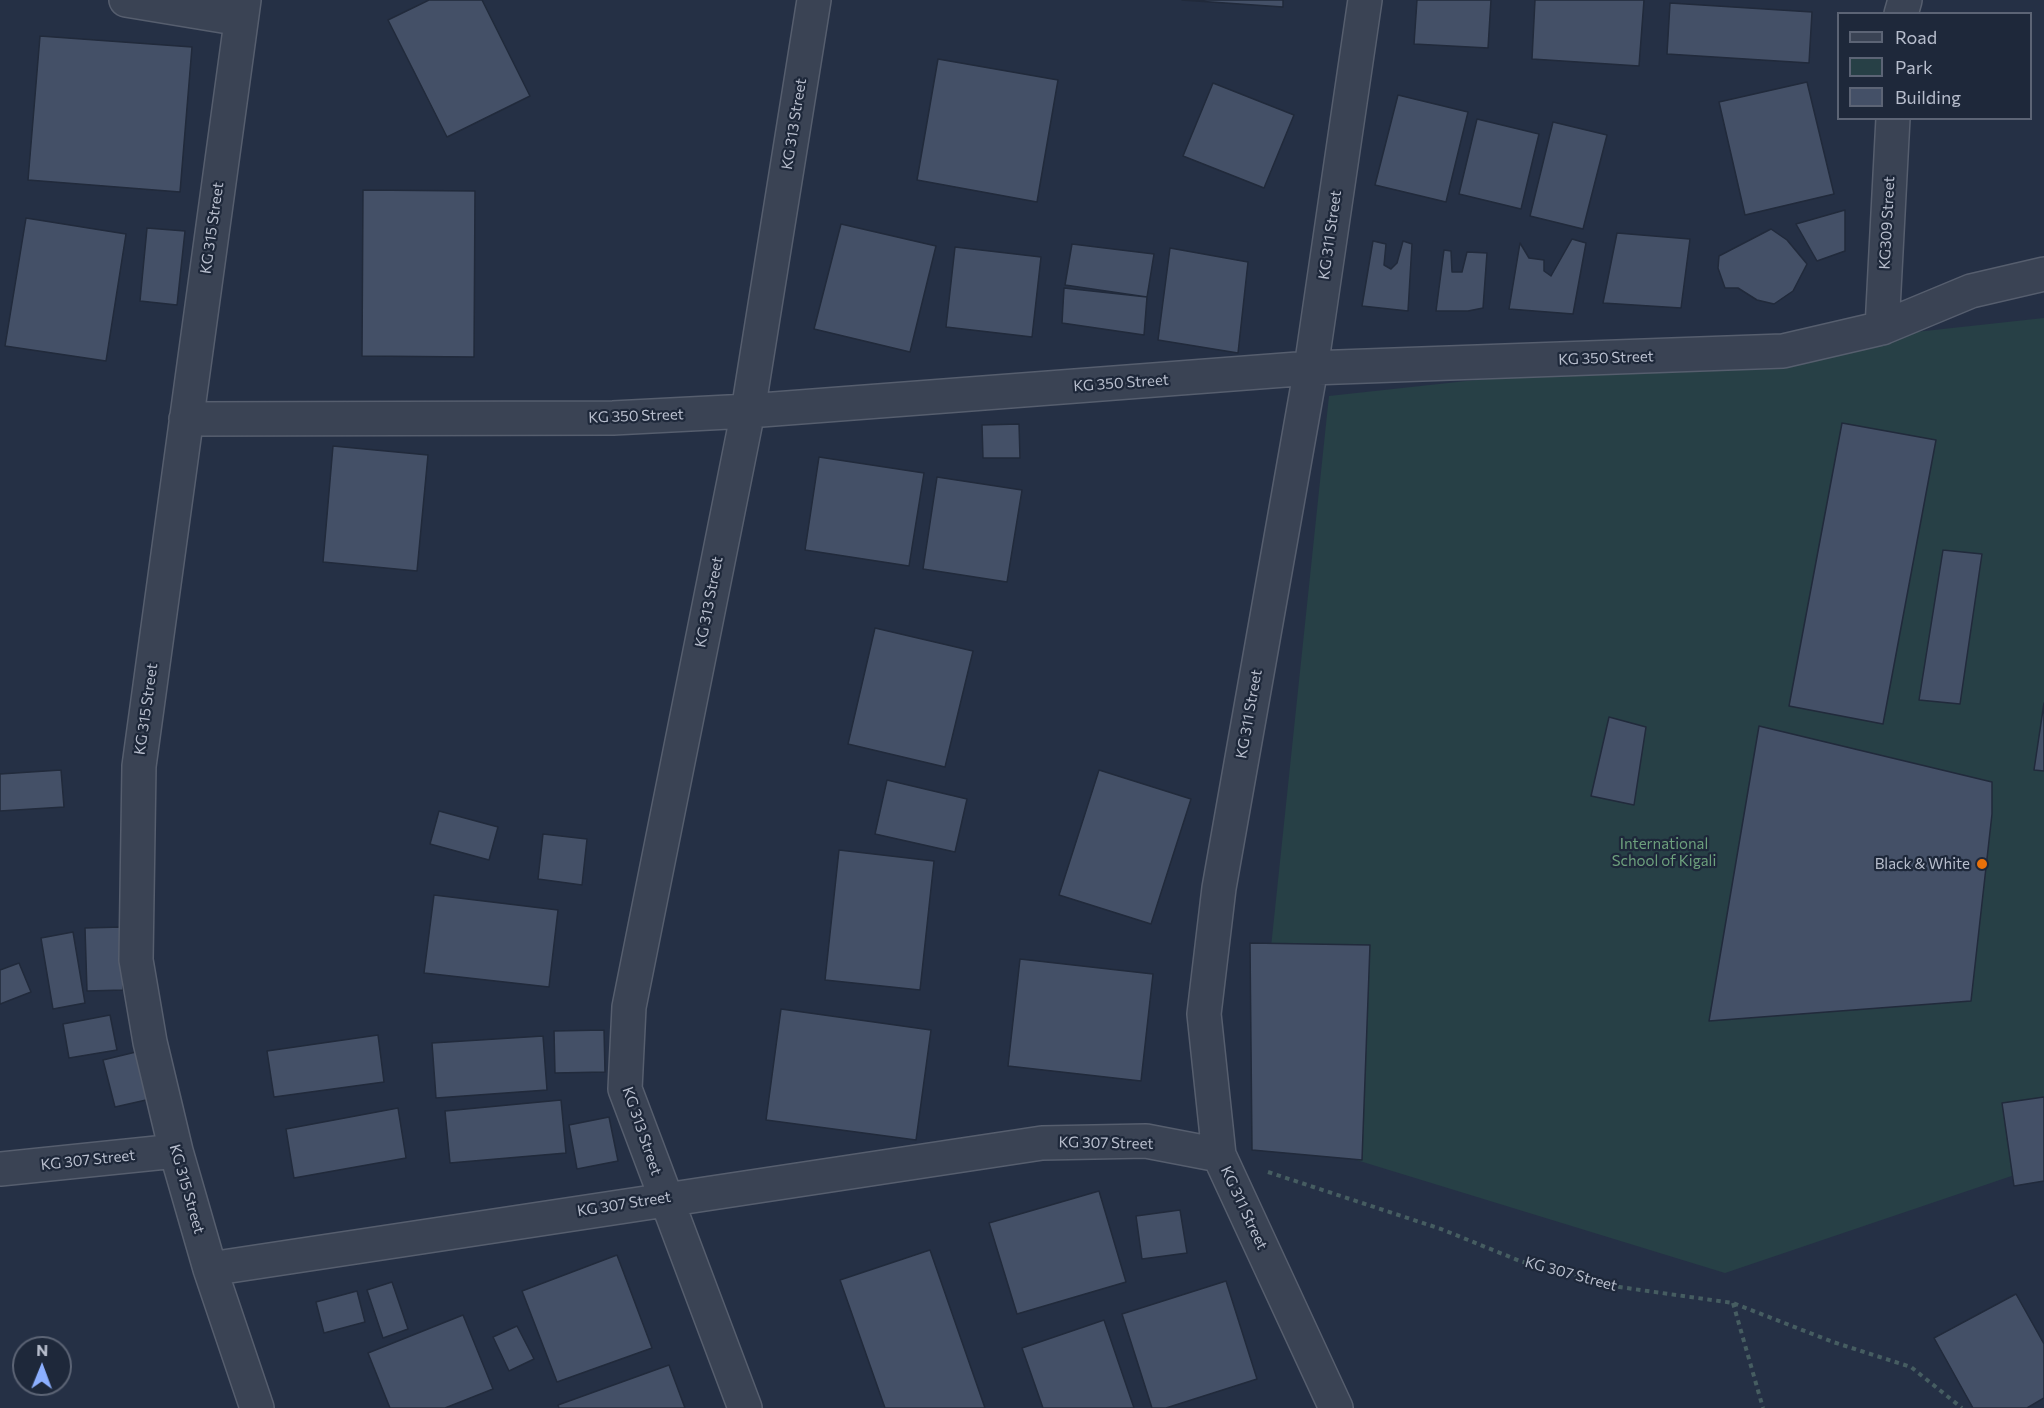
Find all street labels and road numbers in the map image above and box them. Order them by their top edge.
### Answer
street label: KG 313 Street [778,77,810,171]
street label: KG309 Street [1876,176,1898,270]
street label: KG 315 Street [197,181,227,275]
street label: KG 311 Street [1315,189,1345,281]
street label: KG 350 Street [1558,347,1654,369]
street label: KG 350 Street [1073,371,1169,395]
street label: KG 350 Street [588,405,684,427]
street label: KG 313 Street [691,555,727,649]
street label: KG 315 Street [131,662,161,756]
street label: KG 311 Street [1232,668,1266,760]
street label: KG 313 Street [618,1084,666,1178]
street label: KG 307 Street [1058,1133,1154,1153]
street label: KG 315 Street [166,1142,208,1236]
street label: KG 307 Street [40,1146,136,1174]
street label: KG 311 Street [1217,1163,1271,1253]
street label: KG 307 Street [576,1188,672,1220]
street label: KG 307 Street [1523,1253,1619,1295]

